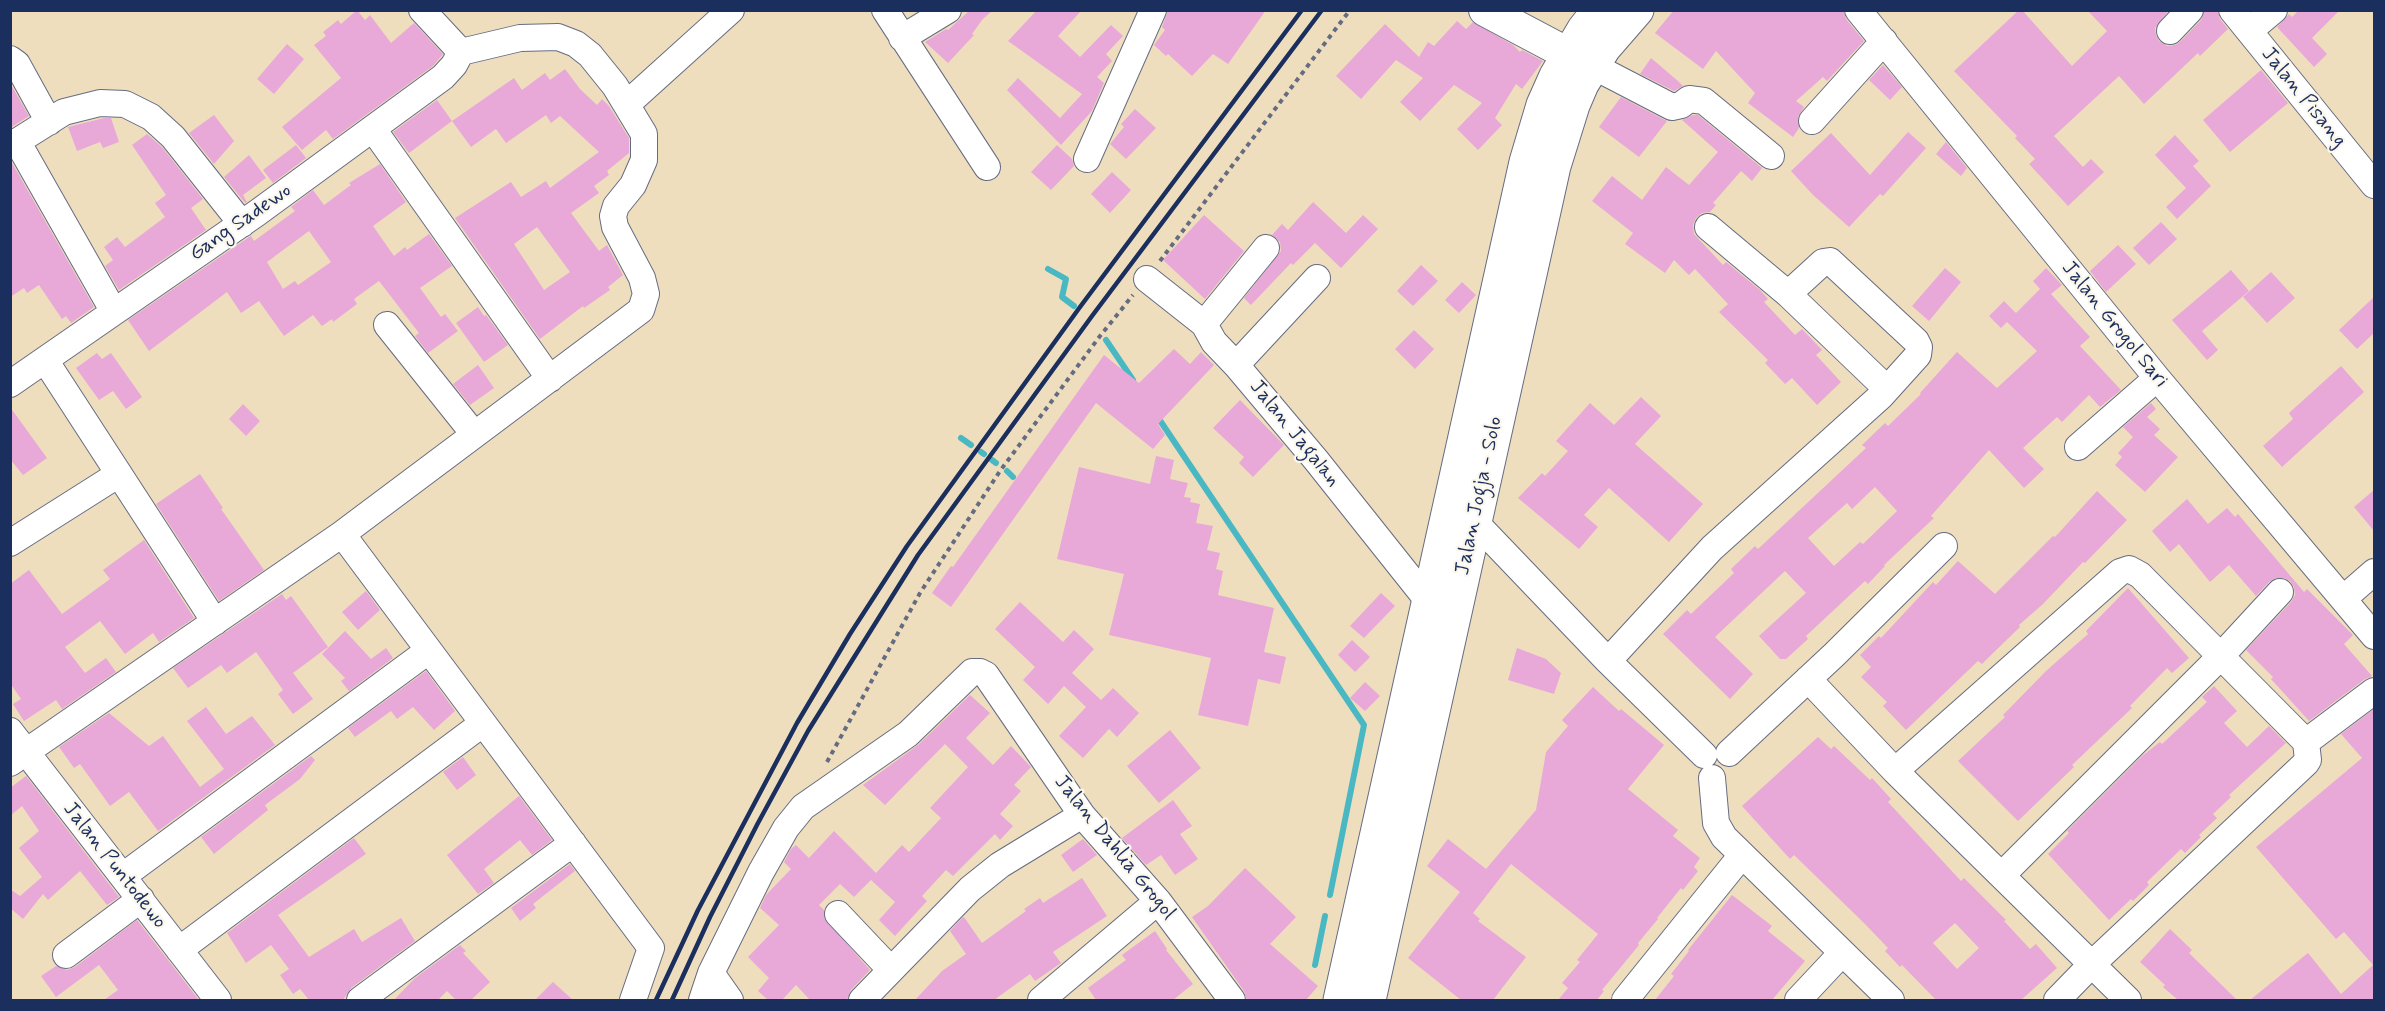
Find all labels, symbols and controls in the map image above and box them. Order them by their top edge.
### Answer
street label: Jalan Pisang [2255,43,2351,153]
street label: Gang Sadewo [185,179,297,267]
street label: Jalan Grogol Sari [2055,256,2173,394]
street label: Jalan Jagalan [1243,375,1345,493]
street label: Jalan Jogja - Solo [1451,414,1509,578]
street label: Jalan Dahlia Grogol [1048,770,1180,926]
street label: Jalan Puntodewo [57,798,171,934]

